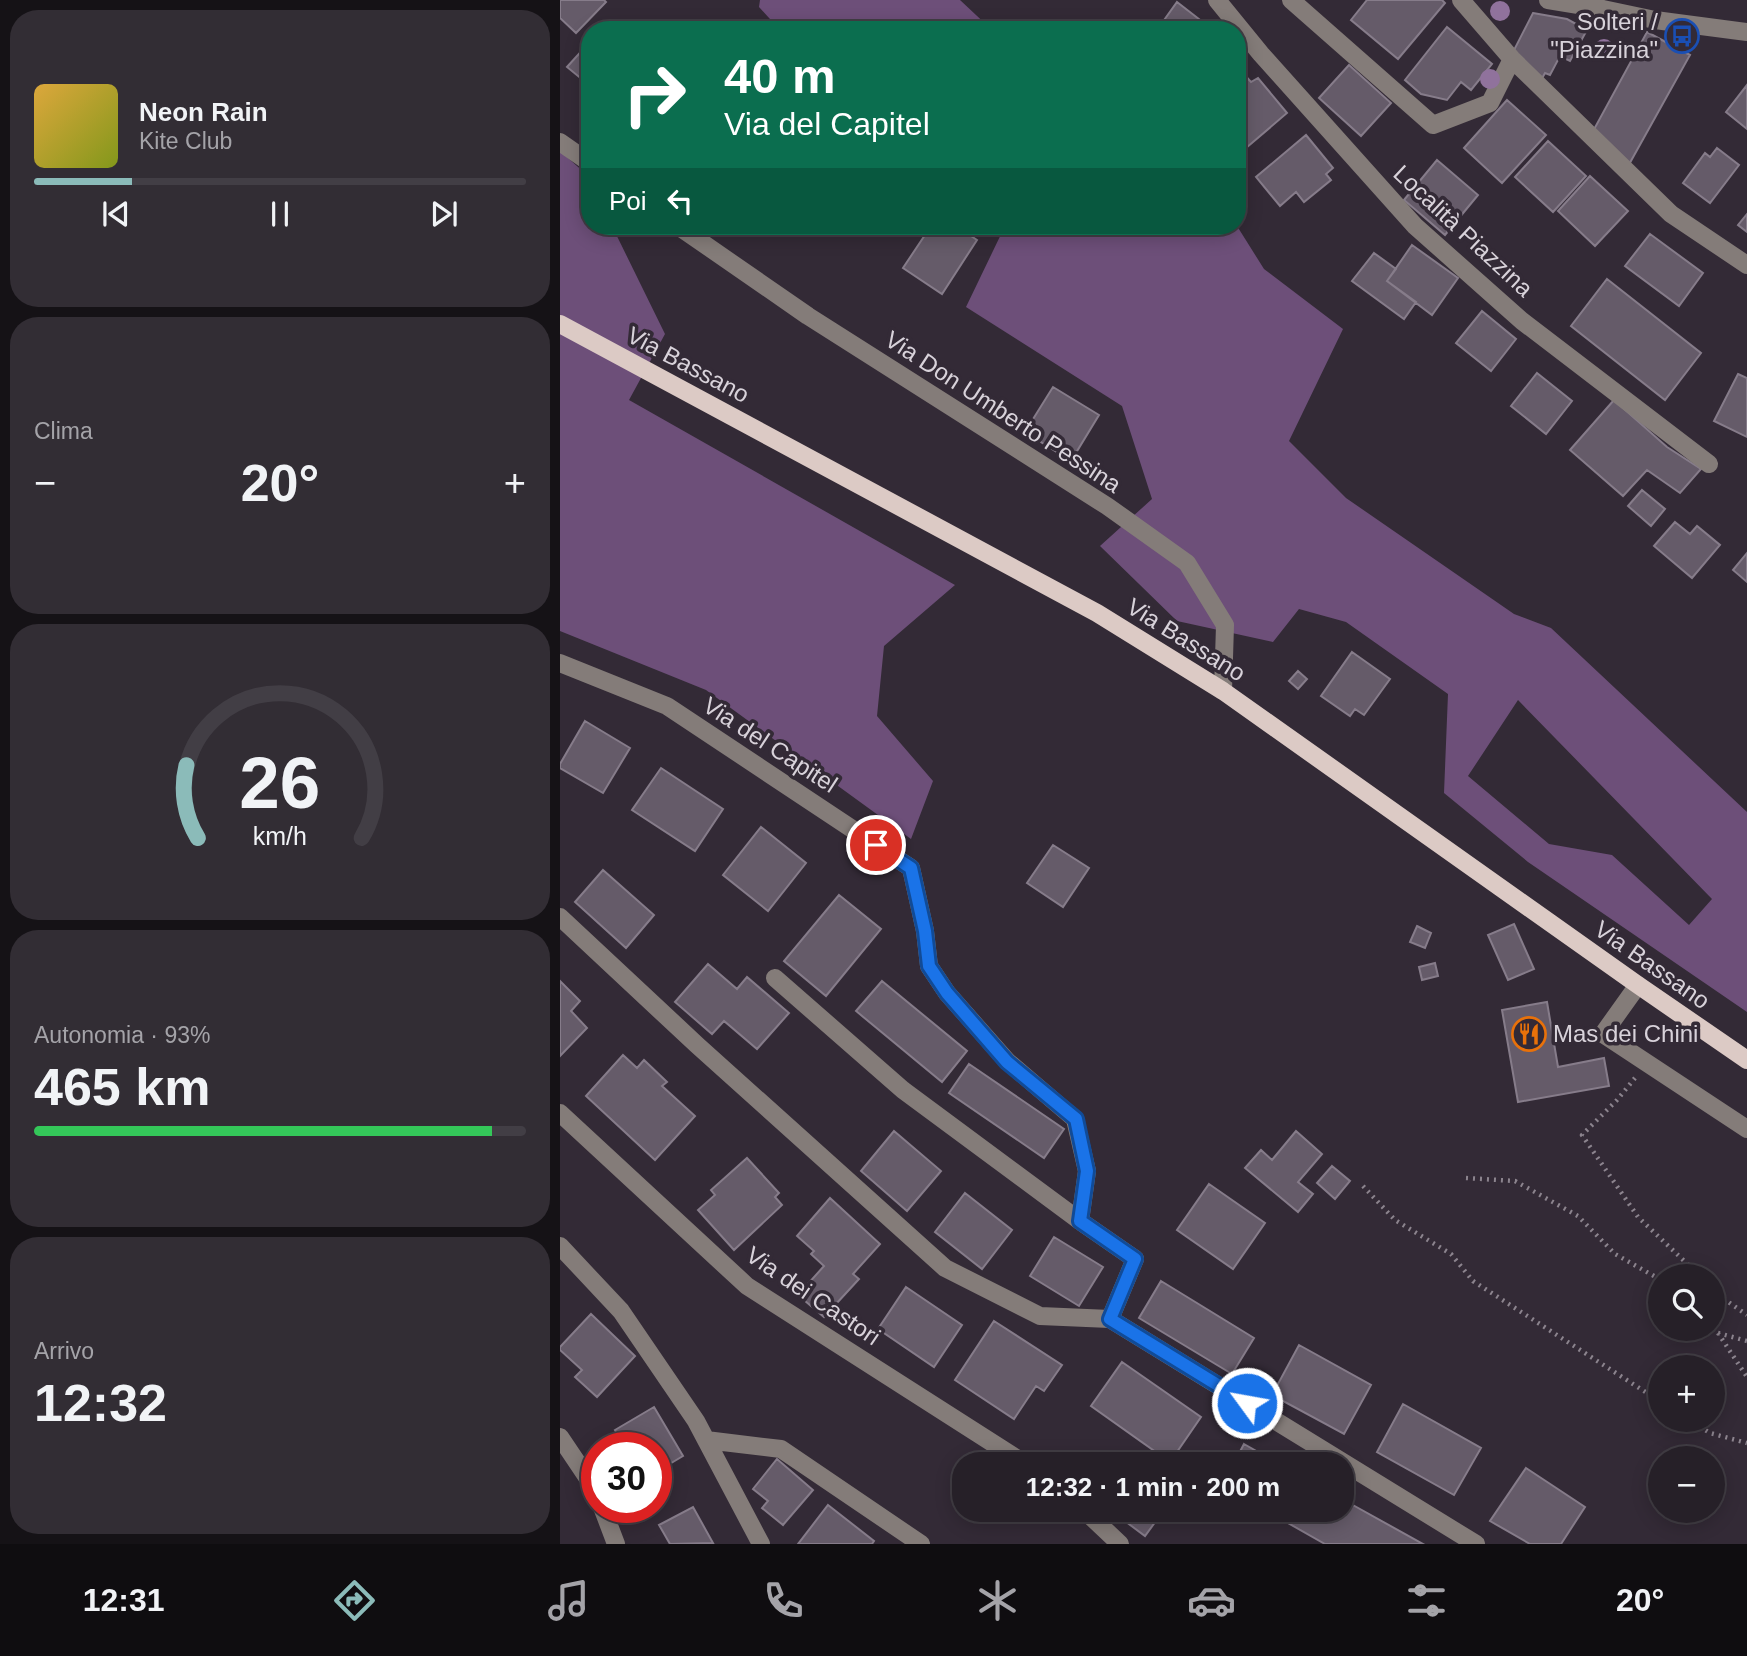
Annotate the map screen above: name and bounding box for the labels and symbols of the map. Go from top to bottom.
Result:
place label: Solteri / "Piazzina" [1550,8,1658,63]
bus stop icon: Solteri / "Piazzina" [1663,17,1701,55]
street label: Località Piazzina [1388,159,1539,302]
street label: Via Bassano [623,321,754,408]
street label: Via Don Umberto Pessina [880,325,1127,498]
street label: Via Bassano [1122,593,1250,687]
street label: Via del Capitel [698,691,842,798]
pin [846,815,906,875]
street label: Via Bassano [1590,915,1715,1014]
restaurant icon: Mas dei Chini [1510,1015,1548,1053]
place label: Mas dei Chini [1553,1020,1698,1047]
street label: Via dei Castori [741,1241,885,1350]
position arrow [1210,1366,1284,1440]
speed limit sign: 30 [581,1432,672,1523]

